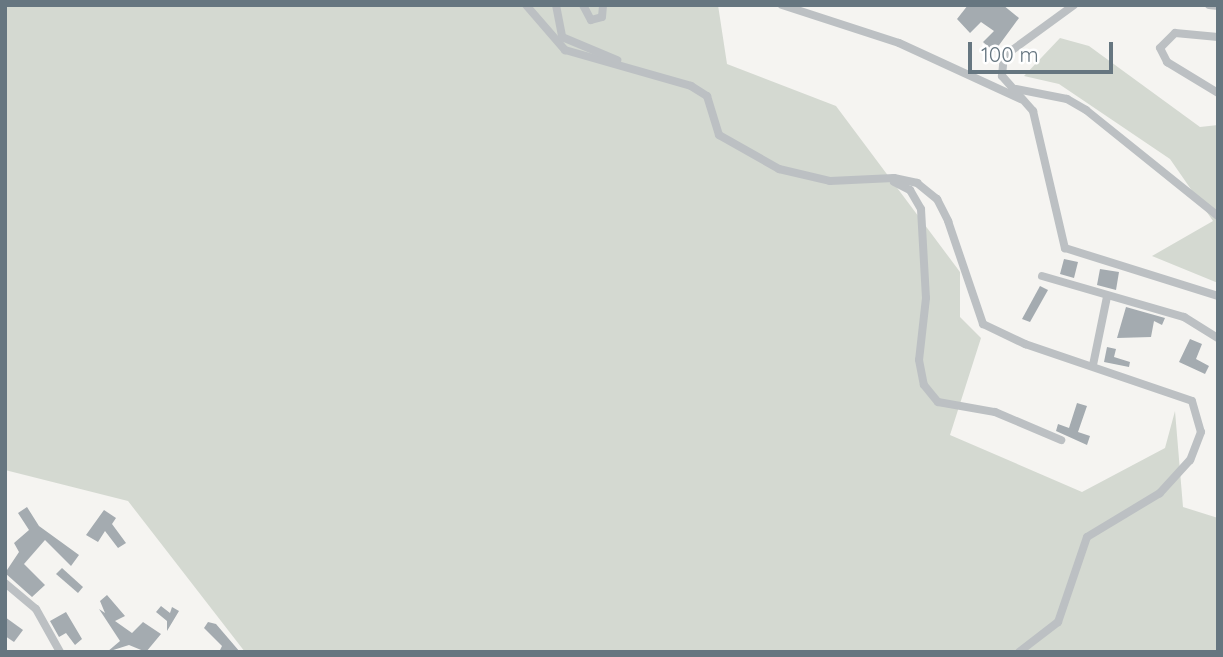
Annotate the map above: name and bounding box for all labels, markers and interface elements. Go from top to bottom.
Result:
scale bar [971,28,1116,72]
text: 100 m [981,41,1039,67]

